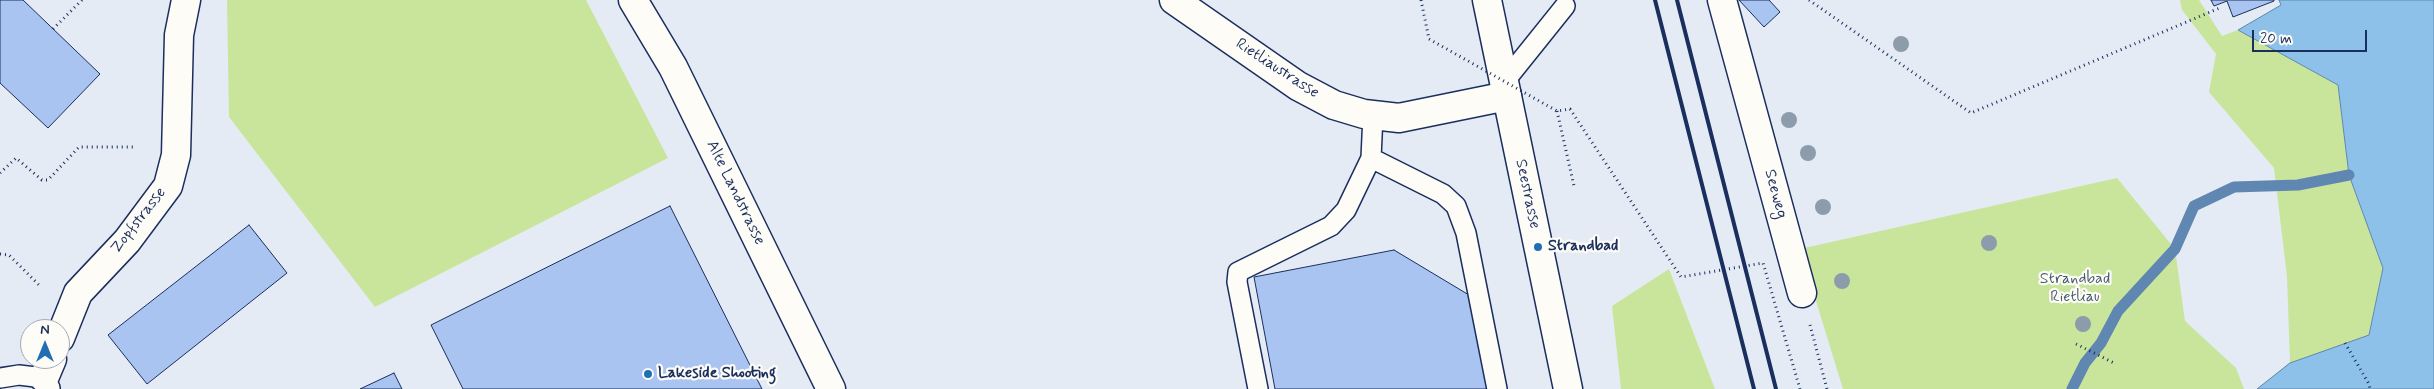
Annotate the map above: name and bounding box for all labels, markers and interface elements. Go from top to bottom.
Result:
scale bar [2254,20,2369,52]
text: 20 m [2260,29,2292,49]
street label: Rietliaustrasse [1232,35,1322,103]
street label: Alte Landstrasse [701,138,769,248]
street label: Seestrasse [1510,157,1544,231]
street label: Seeweg [1759,167,1791,221]
street label: Zopfstrasse [107,184,171,258]
place label: Strandbad [1548,237,1618,257]
marker: Strandbad [1532,241,1544,253]
park label: Strandbad Rietliau [2040,270,2110,308]
north arrow [20,319,70,369]
text: N [40,321,50,339]
place label: Lakeside Shooting [658,364,776,384]
marker: Lakeside Shooting [642,368,654,380]

